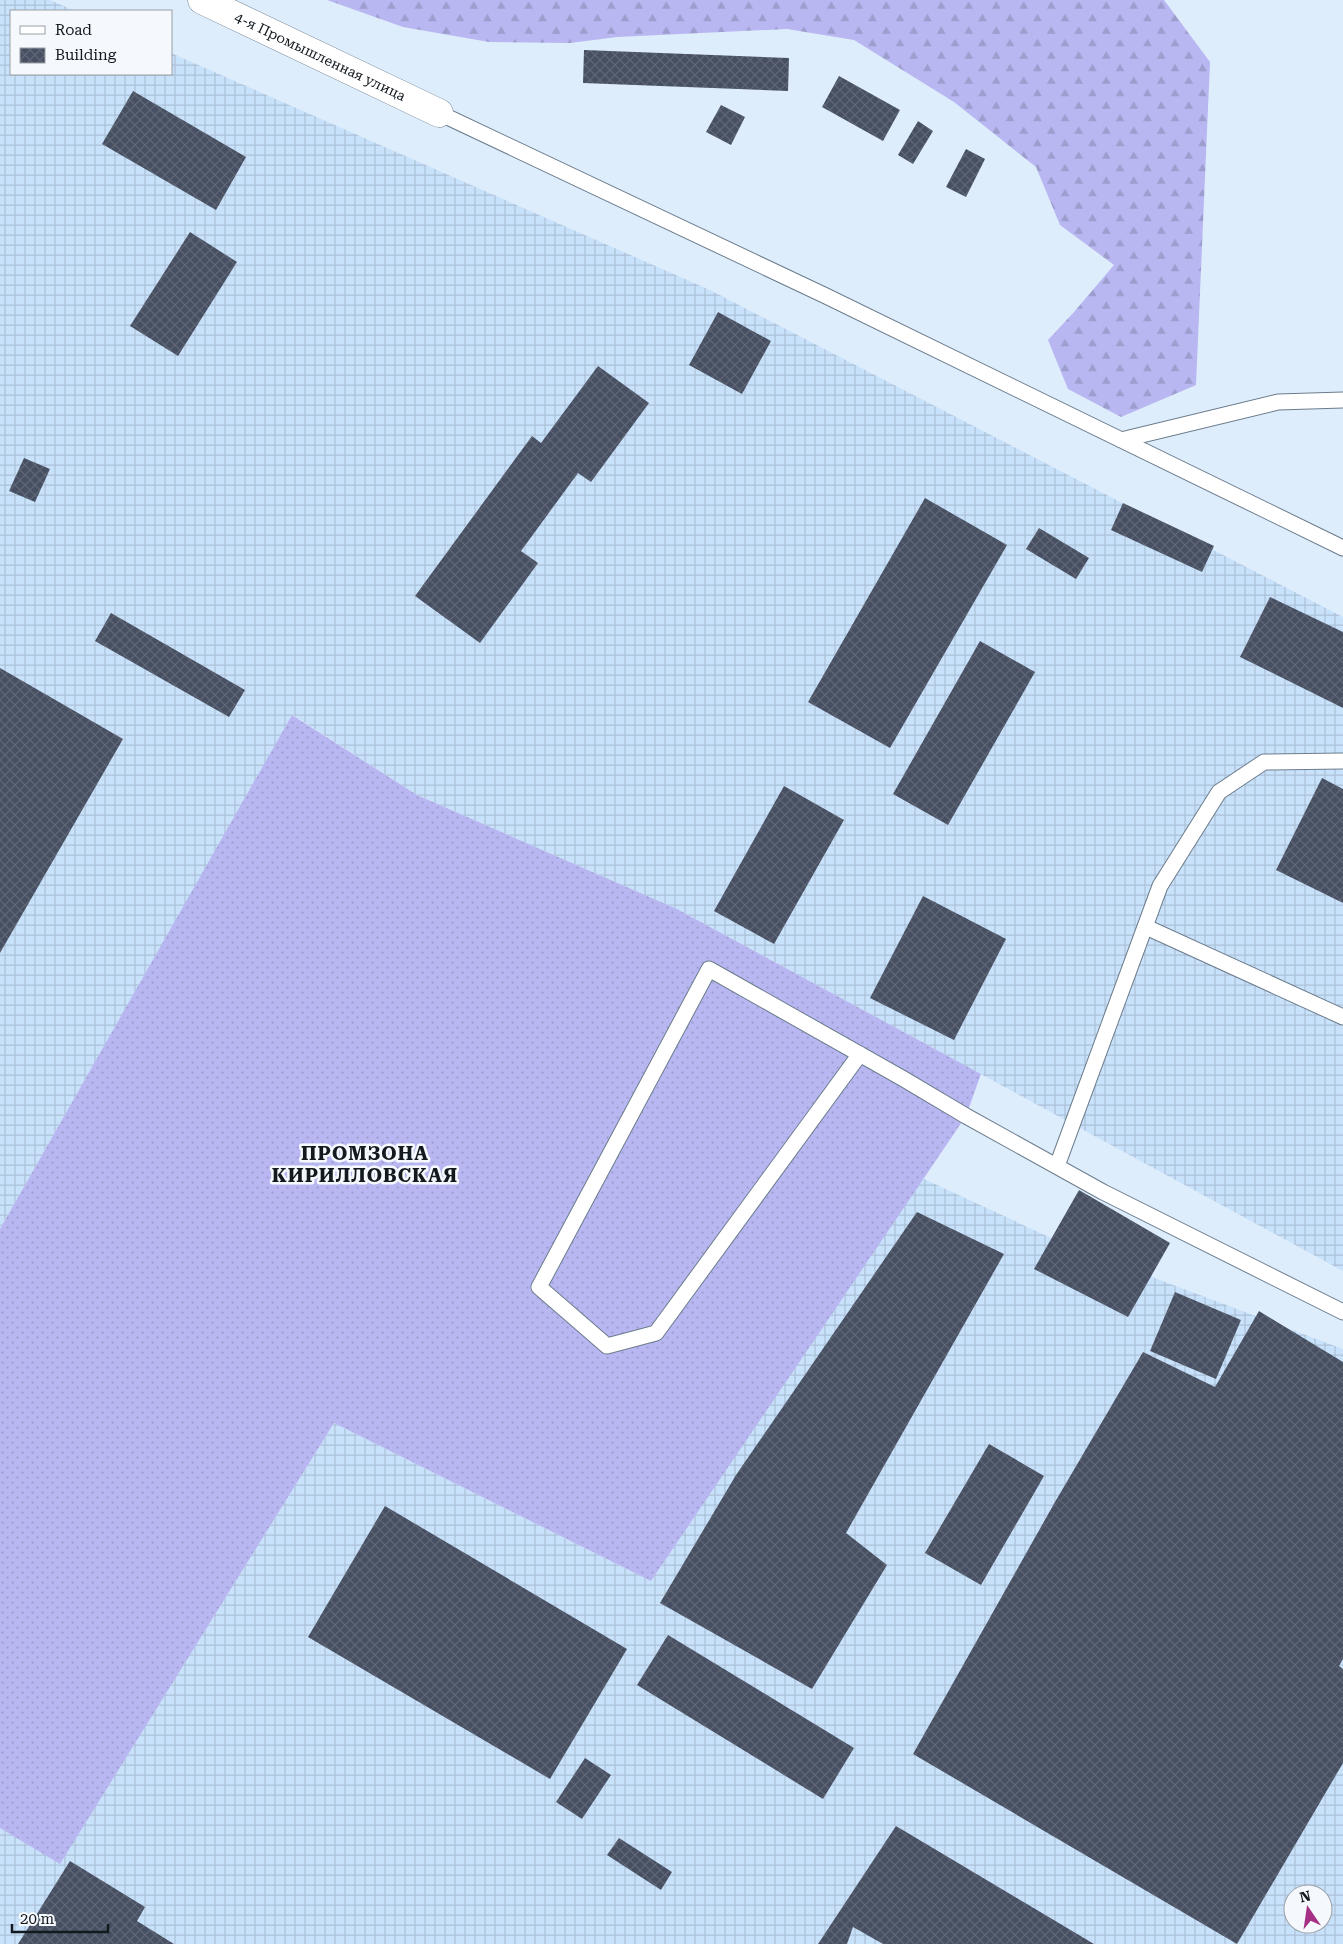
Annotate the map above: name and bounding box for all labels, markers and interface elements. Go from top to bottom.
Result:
street label: 4-я Промышленная улица [232,9,409,104]
legend [10,10,172,75]
text: Road [55,21,92,39]
text: Building [55,46,117,64]
district label: ПРОМЗОНА КИРИЛЛОВСКАЯ [272,1142,458,1187]
north arrow [1283,1884,1333,1934]
text: N [1298,1887,1312,1905]
scale bar [12,1902,109,1934]
text: 20 m [20,1910,55,1928]

